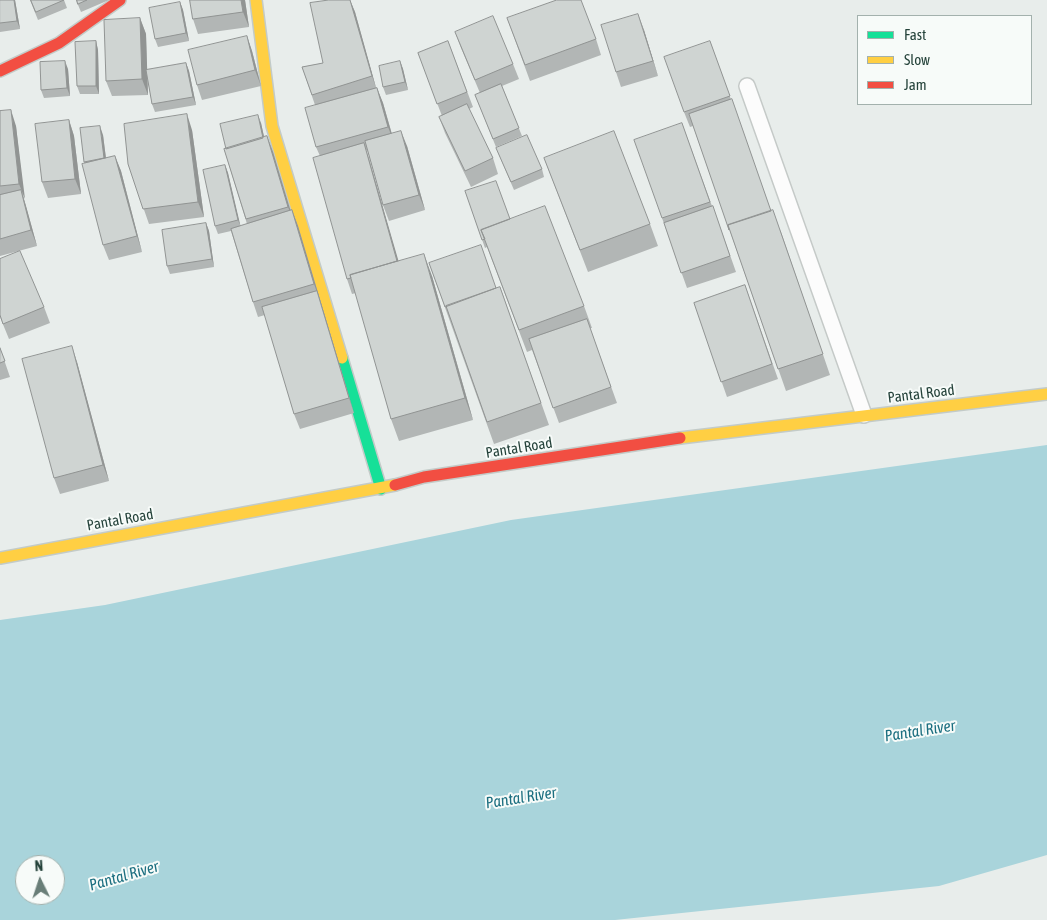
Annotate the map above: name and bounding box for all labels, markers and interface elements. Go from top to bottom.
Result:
legend [857,15,1032,105]
text: Fast [904,26,926,43]
text: Slow [904,51,930,68]
text: Jam [904,76,927,93]
street label: Pantal Road [887,381,955,407]
street label: Pantal Road [484,434,554,462]
street label: Pantal Road [85,505,155,535]
water label: Pantal River [883,716,957,746]
water label: Pantal River [484,783,558,813]
north arrow [15,855,65,905]
water label: Pantal River [87,857,161,895]
text: N [34,858,44,874]

